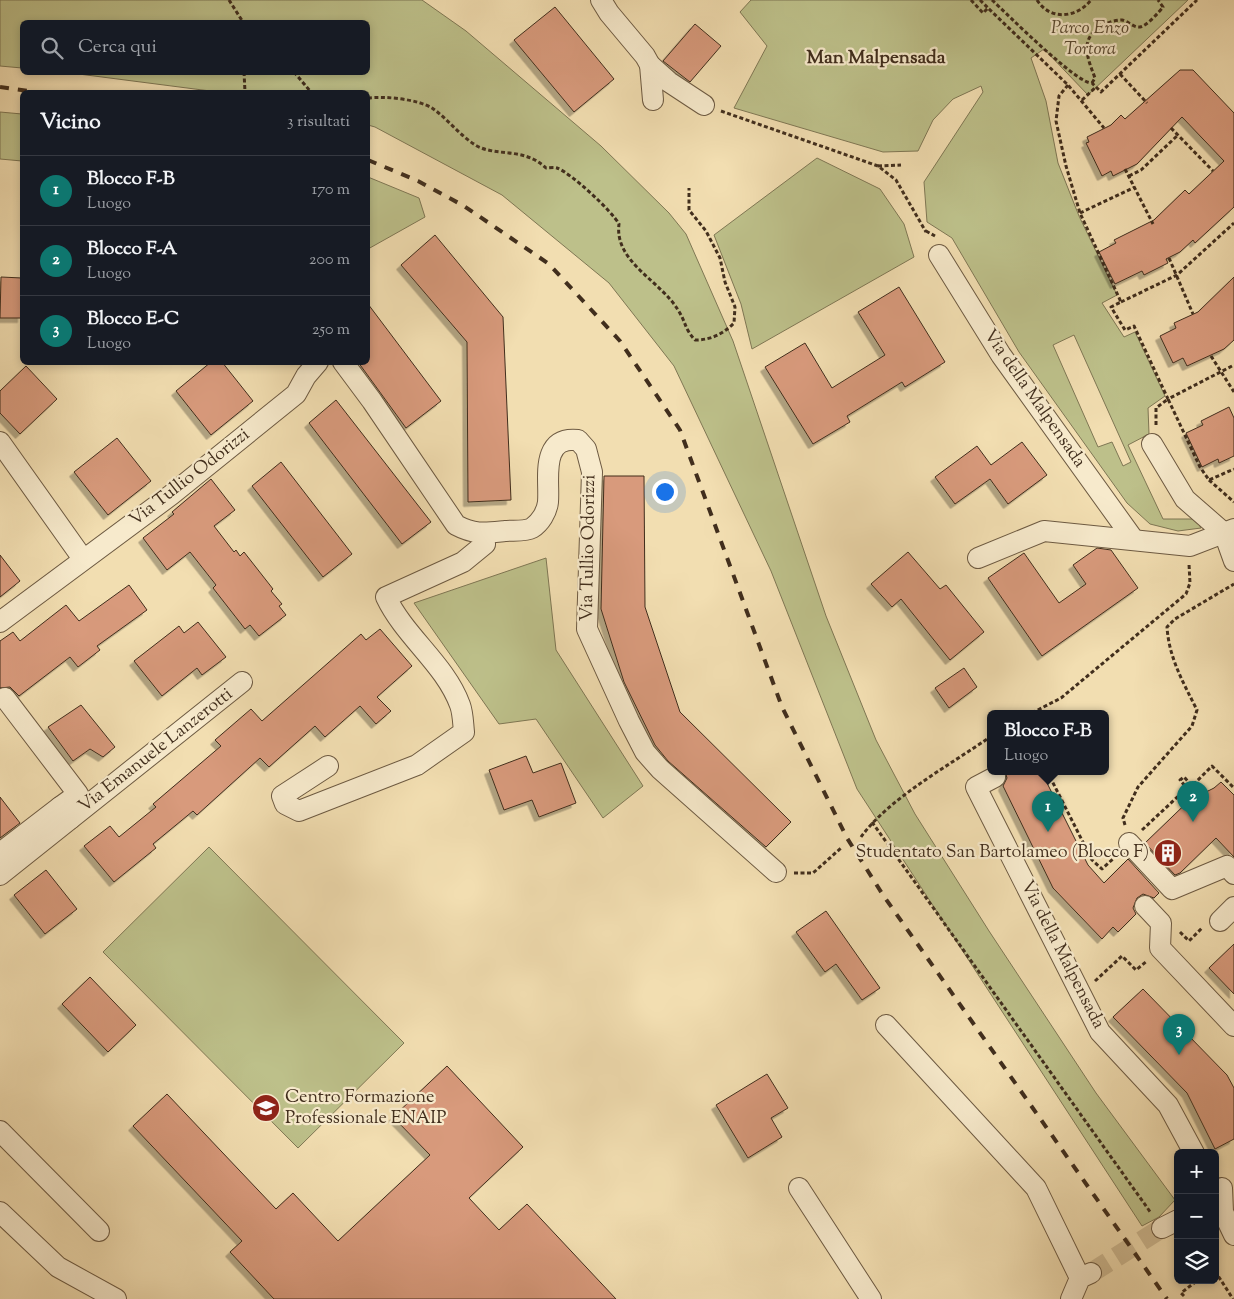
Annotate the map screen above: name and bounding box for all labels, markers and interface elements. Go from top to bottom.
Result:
park label: Parco Enzo Tortora [1051,16,1129,63]
search box [20,20,370,75]
icon: search [38,34,66,62]
text: Cerca qui [78,34,157,61]
district label: Man Malpensada [807,45,946,72]
text: Vicino [40,108,101,138]
text: 3 risultati [287,111,350,134]
text: Blocco F-B [87,166,175,193]
text: 1 [53,179,59,202]
text: 170 m [312,179,350,202]
text: Luogo [87,193,131,216]
text: Blocco F-A [87,236,177,263]
text: 2 [52,249,60,272]
text: 200 m [309,249,350,272]
text: Luogo [87,263,131,286]
text: Blocco E-C [87,306,179,333]
text: 3 [53,319,59,342]
text: 250 m [312,319,350,342]
street label: Via della Malpensada [976,325,1092,473]
text: Luogo [87,333,131,356]
street label: Via Tullio Odorizzi [124,423,256,533]
street label: Via Tullio Odorizzi [575,474,603,622]
your location [652,479,678,505]
street label: Via Emanuele Lanzerotti [73,682,239,820]
popup [987,710,1109,775]
text: Blocco F-B [1004,718,1092,745]
text: Luogo [1004,745,1048,768]
pin: 2 [1177,781,1209,822]
pin: 1 [1032,791,1064,832]
building icon: Studentato San Bartolameo (Blocco F) [1153,838,1183,868]
place label: Studentato San Bartolameo (Blocco F) [856,840,1149,866]
street label: Via della Malpensada [1013,876,1111,1034]
pin: 3 [1163,1014,1195,1055]
place label: Centro Formazione Professionale ENAIP [285,1085,446,1132]
school or university icon: Centro Formazione Professionale ENAIP [251,1093,281,1123]
map controls [1174,1149,1219,1284]
button: + [1174,1149,1219,1194]
button: − [1174,1194,1219,1239]
button: layers [1174,1239,1219,1284]

